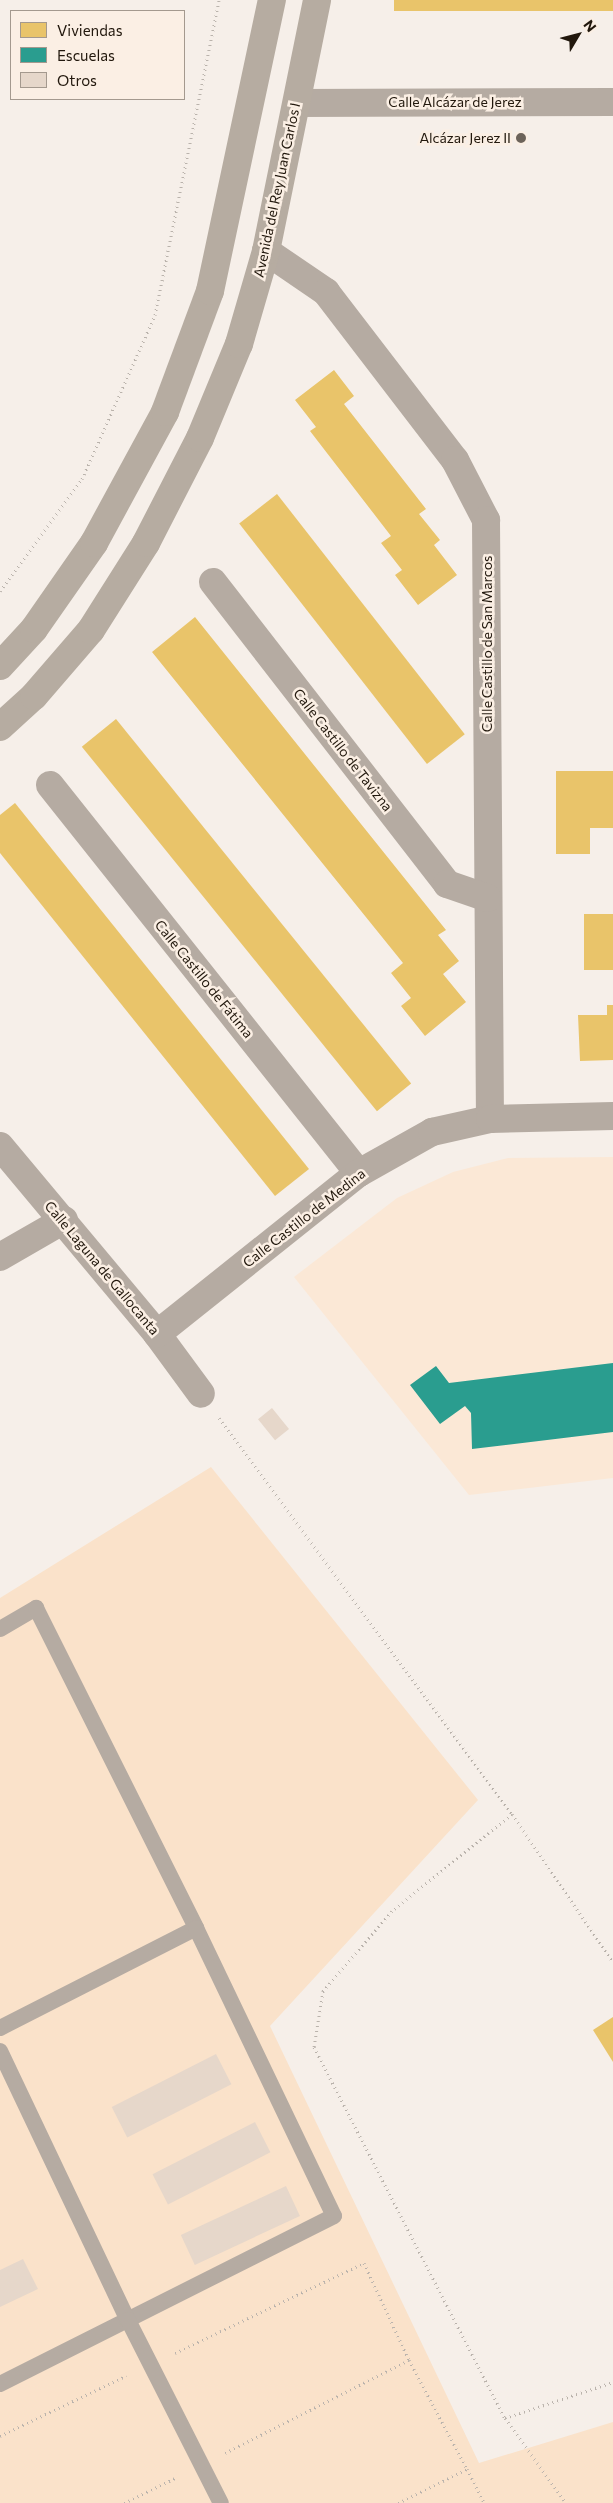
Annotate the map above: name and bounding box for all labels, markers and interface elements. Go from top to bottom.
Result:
legend [10,10,185,100]
north arrow [553,10,603,60]
text: N [580,16,600,35]
text: Viviendas [57,21,123,39]
text: Escuelas [57,46,115,64]
text: Otros [57,71,97,89]
street label: Calle Alcázar de Jerez [388,94,522,110]
street label: Avenida del Rey Juan Carlos I [250,101,304,279]
place label: Alcázar Jerez II [419,130,511,146]
marker: Alcázar Jerez II [515,132,527,144]
street label: Calle Castillo de San Marcos [479,556,495,732]
street label: Calle Castillo de Tavizna [290,685,396,815]
street label: Calle Castillo de Fátima [151,917,257,1041]
street label: Calle Castillo de Medina [239,1165,369,1271]
street label: Calle Laguna de Gallocanta [41,1198,163,1338]

